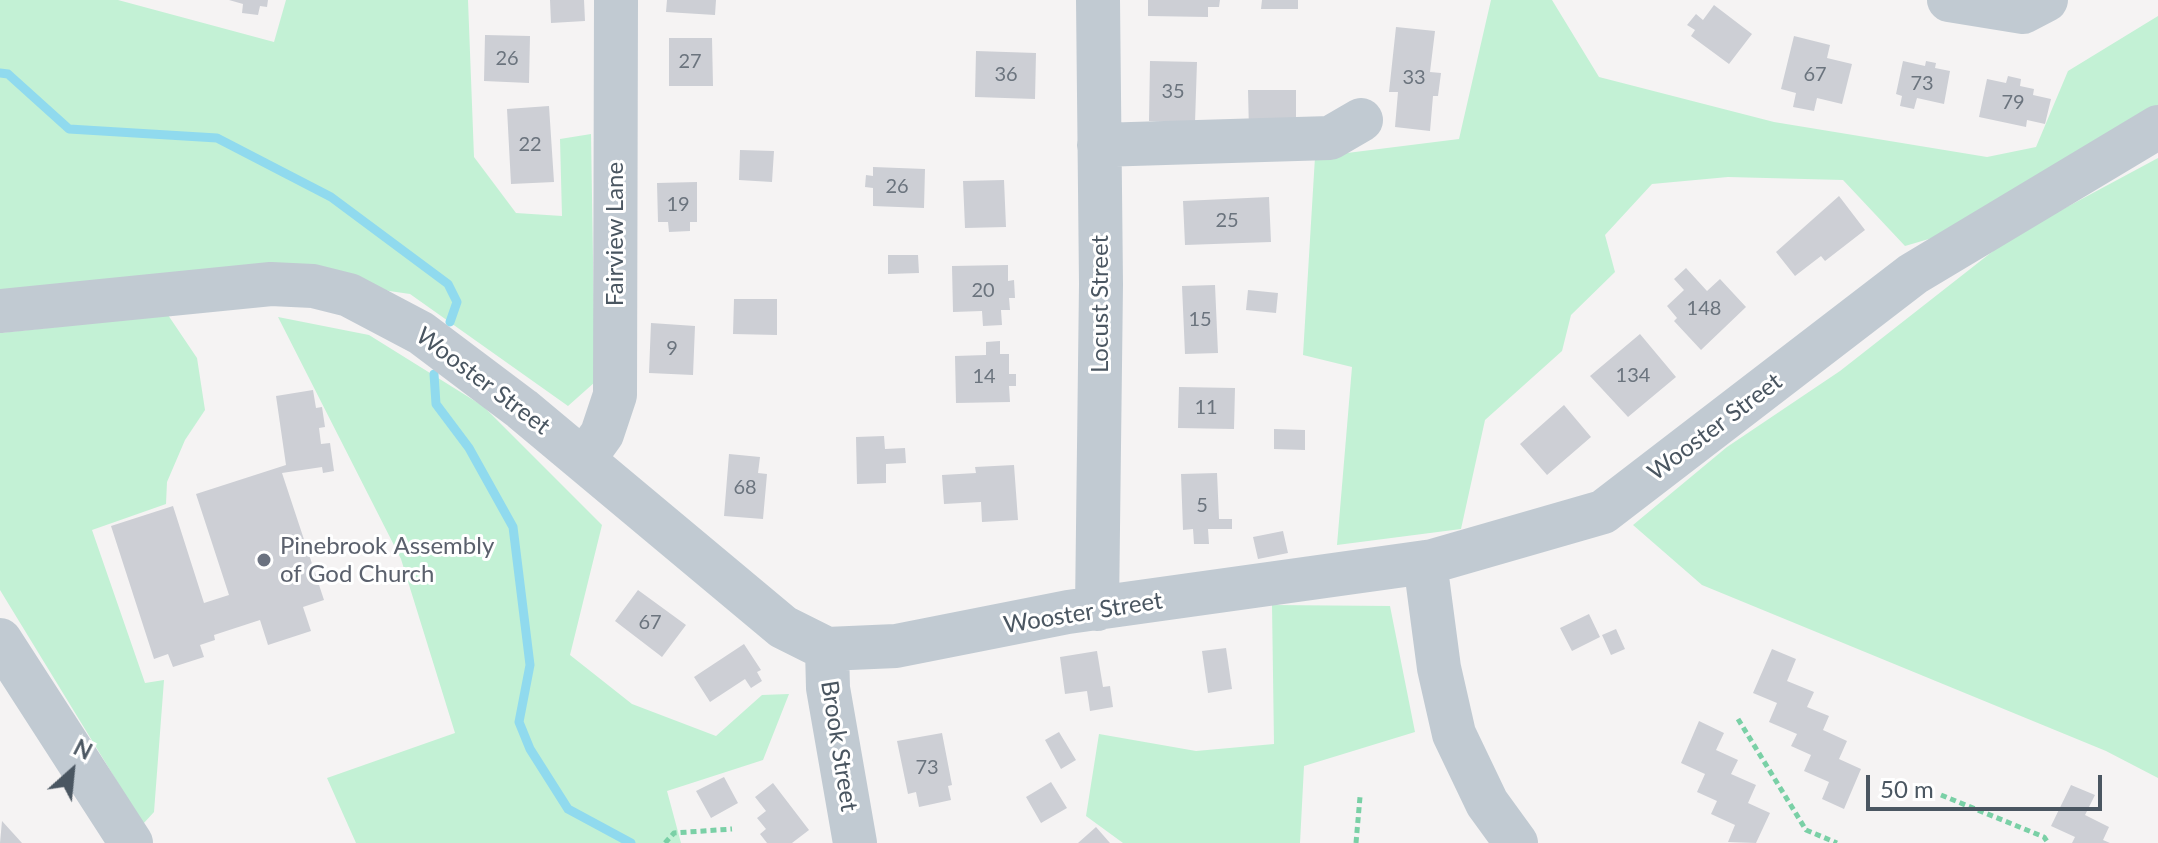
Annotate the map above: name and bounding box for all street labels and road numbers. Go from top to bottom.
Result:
street label: Fairview Lane [601,162,629,306]
street label: Locust Street [1086,235,1114,373]
street label: Wooster Street [410,321,556,441]
street label: Wooster Street [1642,367,1788,487]
street label: Wooster Street [1002,586,1164,640]
street label: Brook Street [814,678,864,814]

